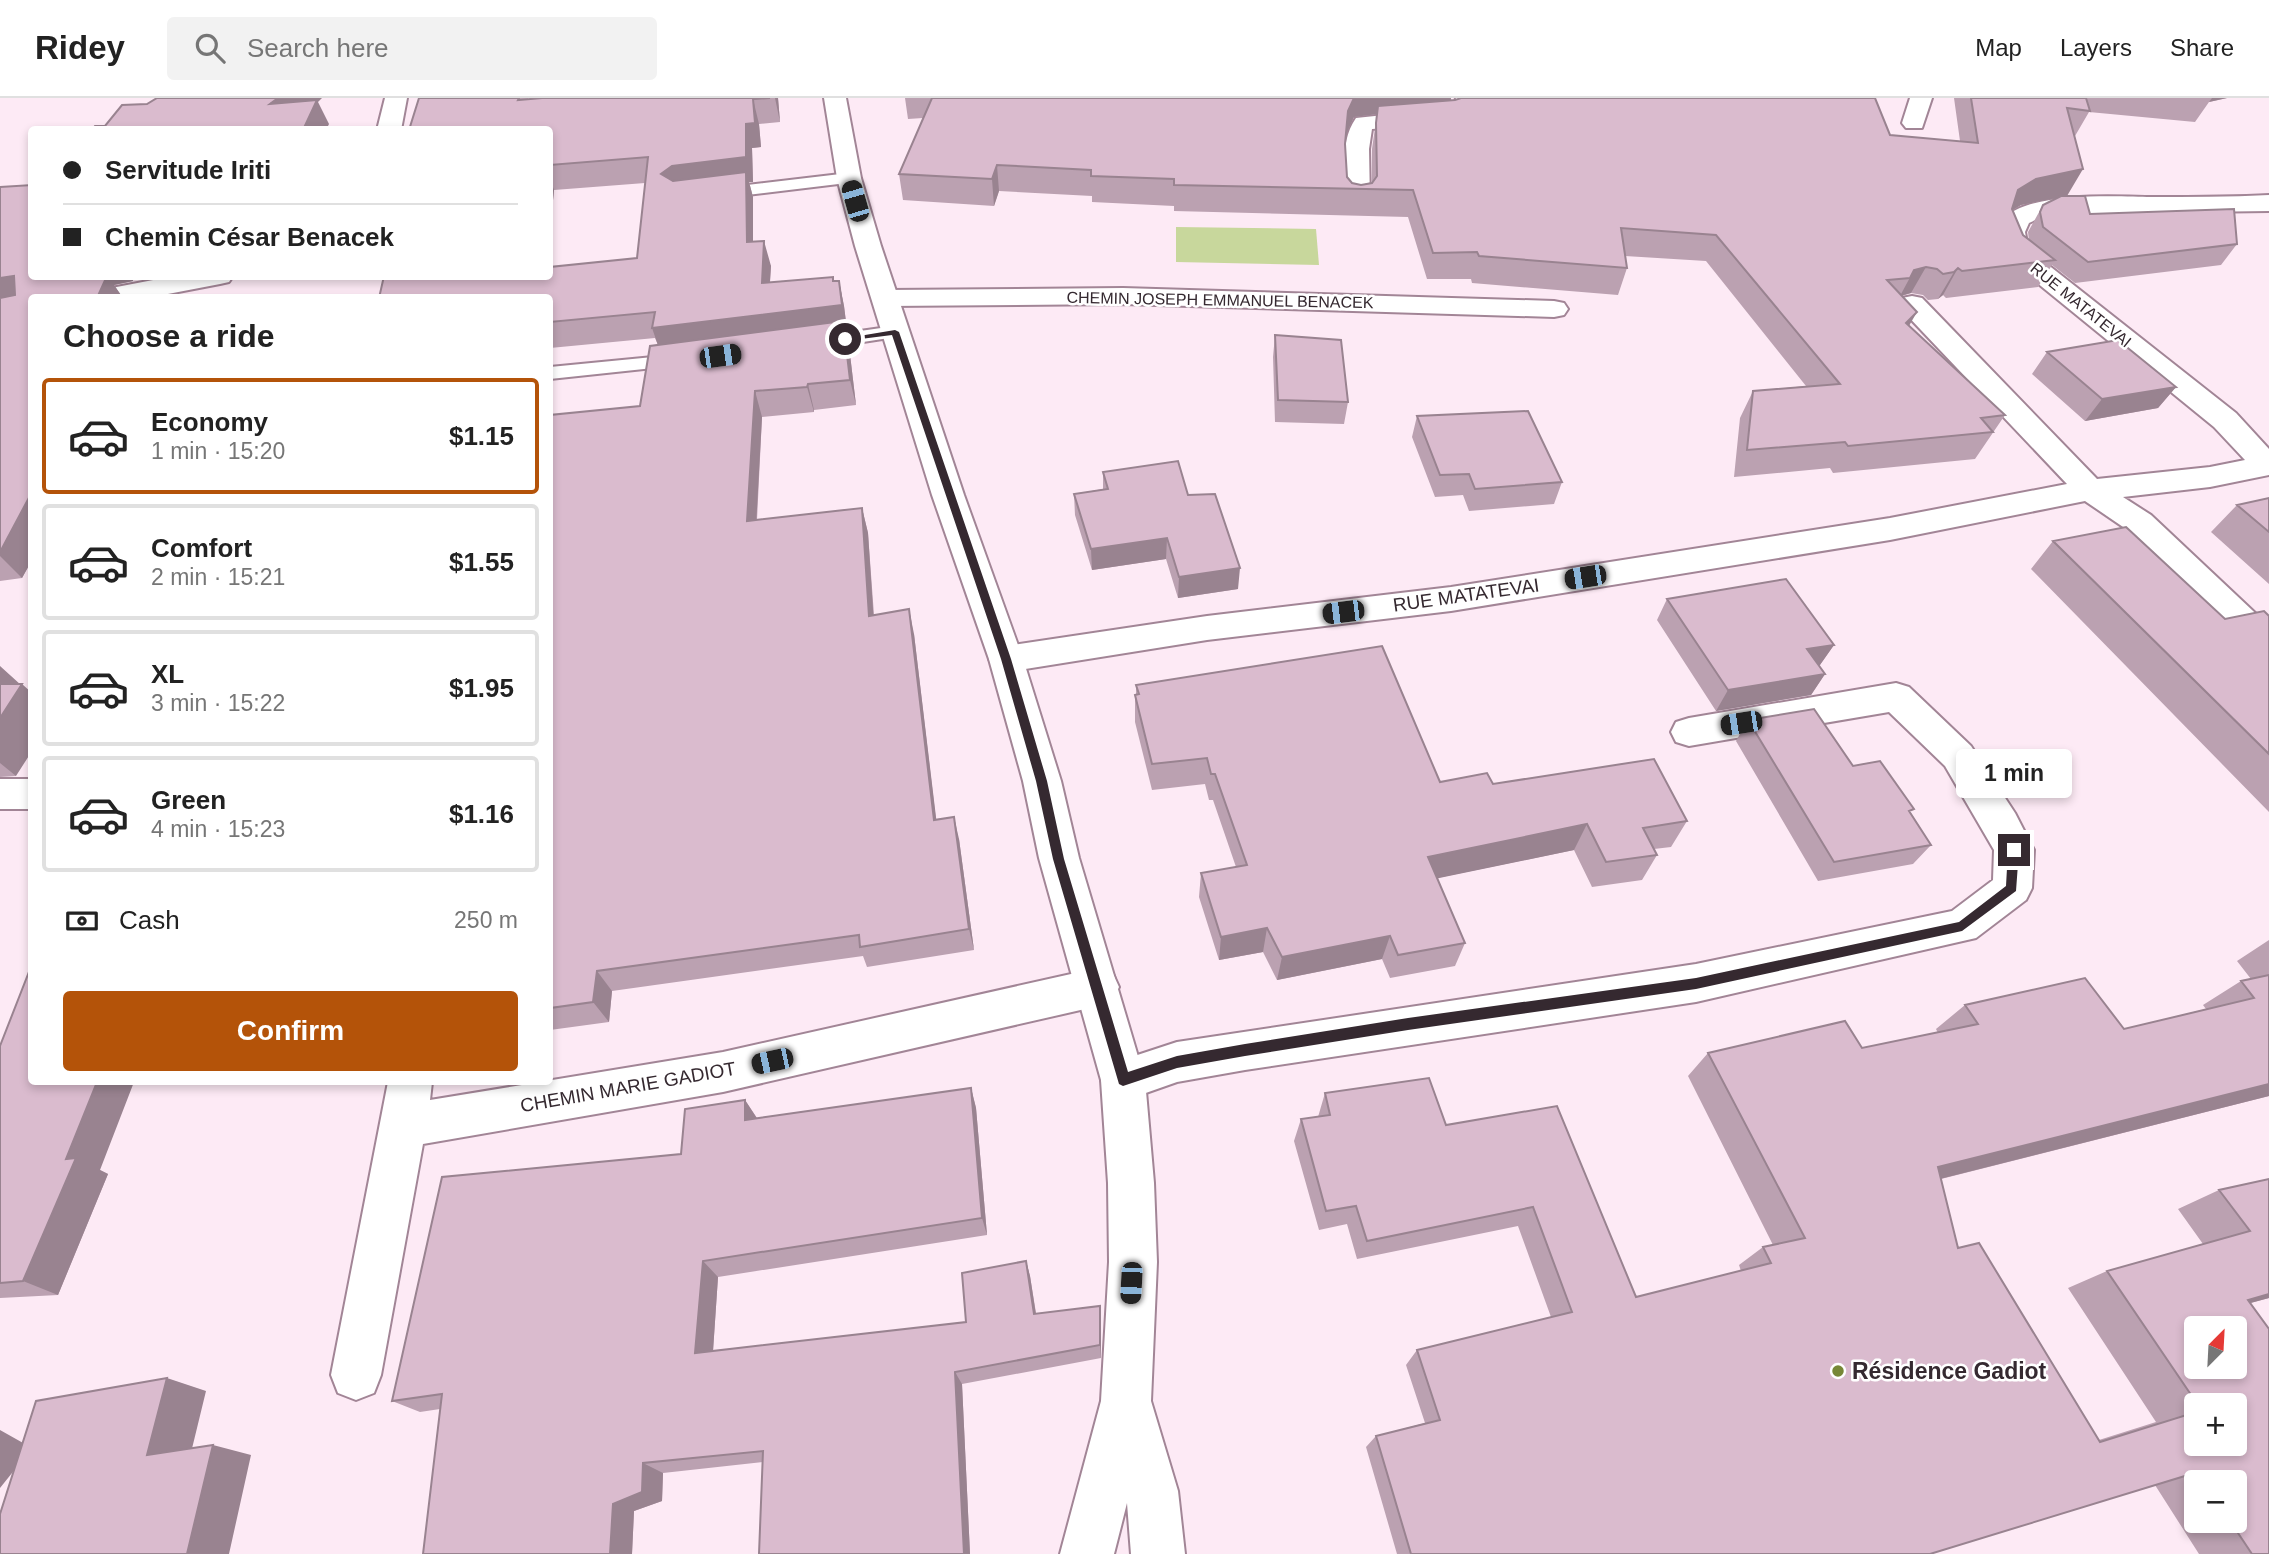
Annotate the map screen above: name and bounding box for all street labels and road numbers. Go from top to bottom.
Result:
street label: RUE MATATEVAI [2027,259,2135,351]
street label: CHEMIN JOSEPH EMMANUEL BENACEK [1066,289,1374,311]
street label: RUE MATATEVAI [1392,574,1540,616]
street label: CHEMIN MARIE GADIOT [519,1058,738,1116]

